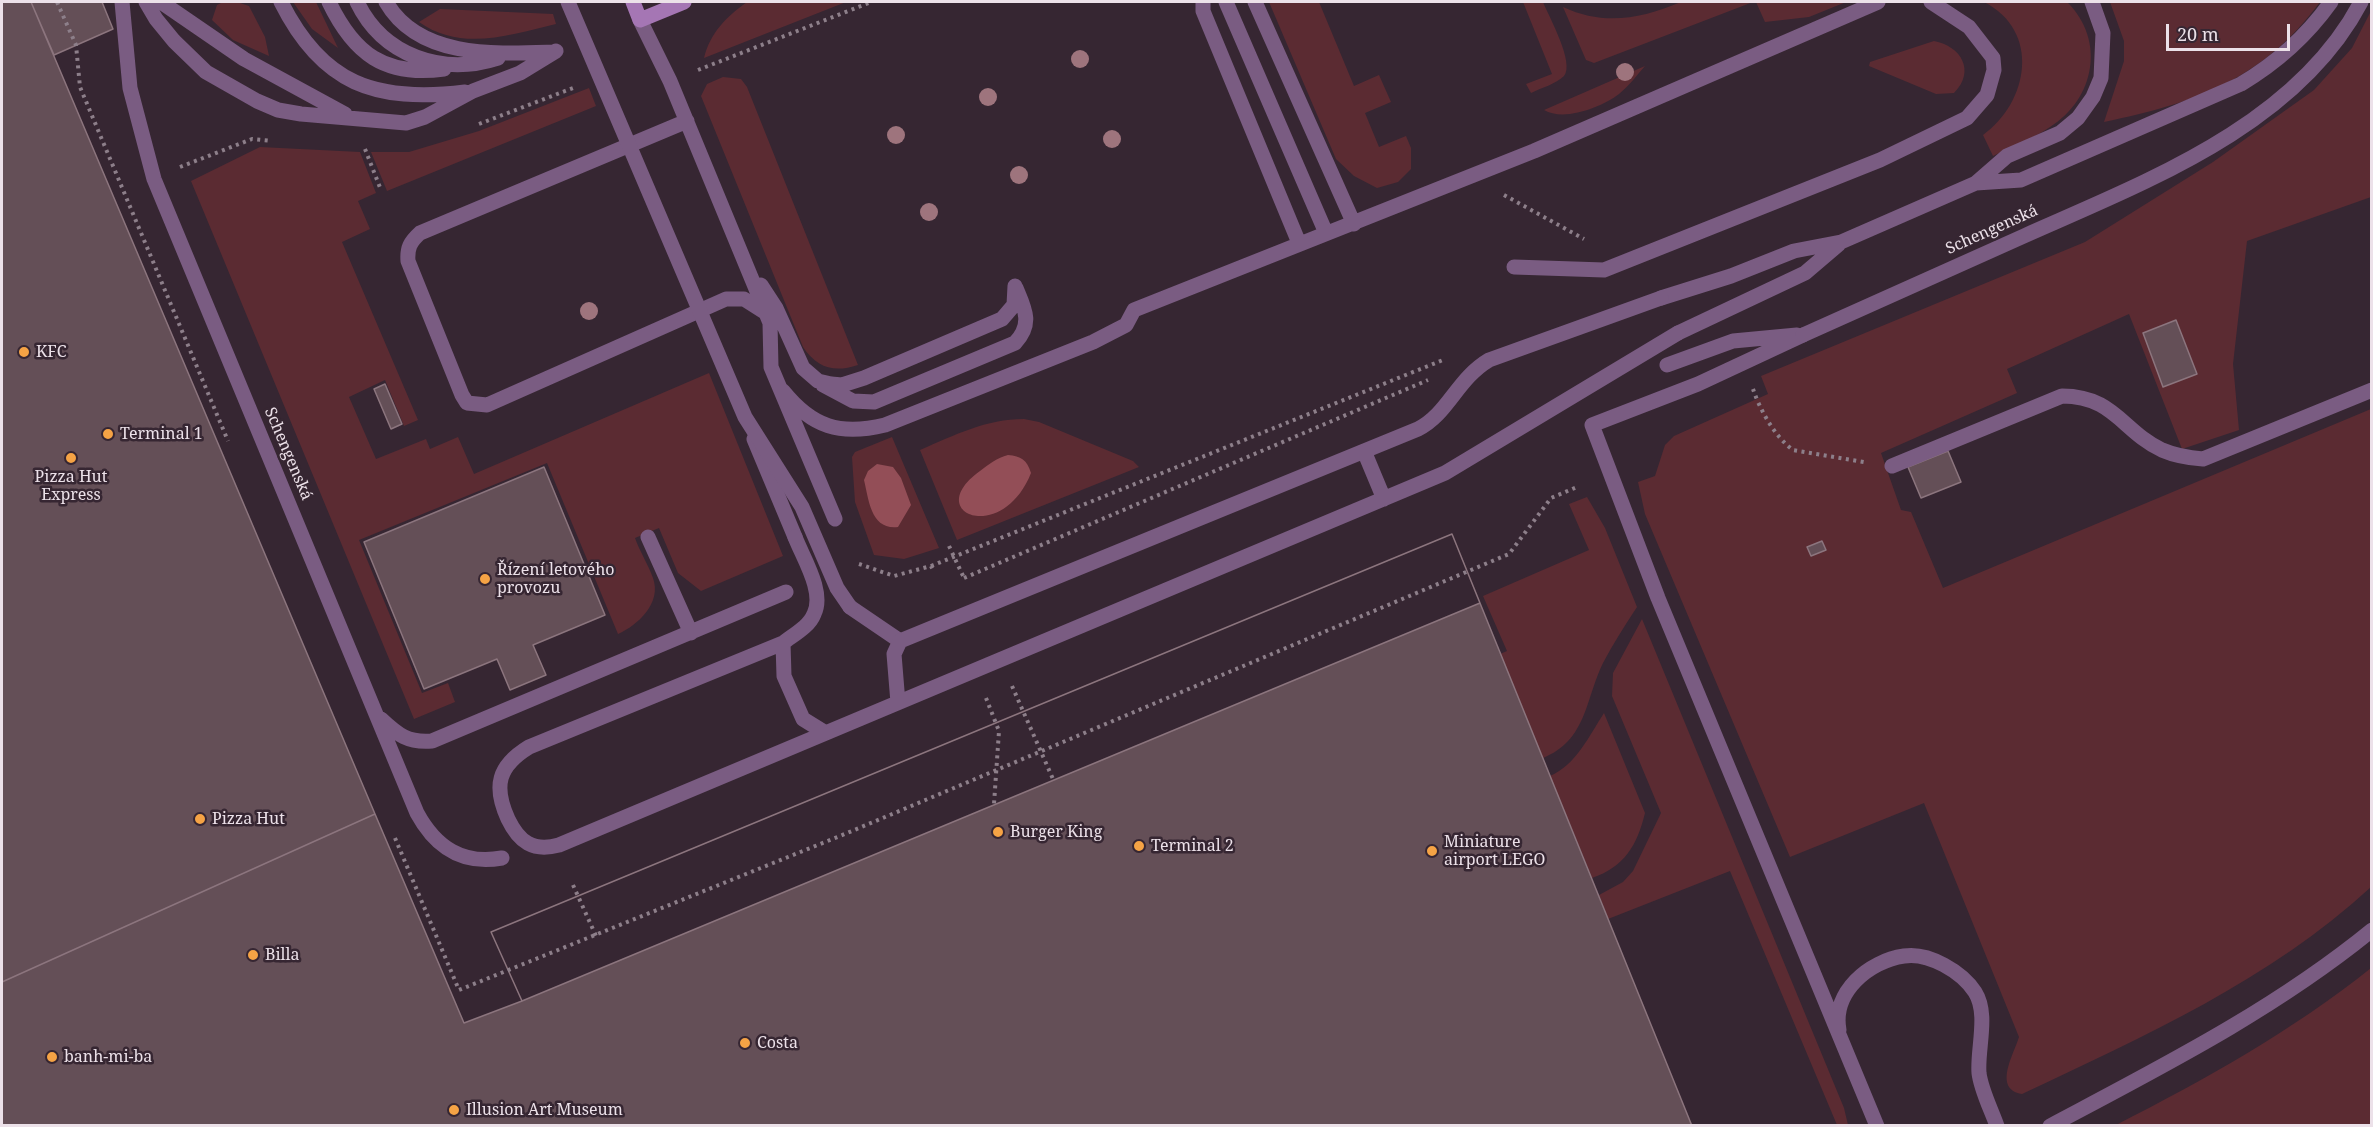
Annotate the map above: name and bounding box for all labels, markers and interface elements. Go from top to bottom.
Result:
scale bar [2169,12,2294,50]
text: 20 m [2177,22,2219,46]
street label: Schengenská [1943,201,2041,259]
place label: KFC [36,342,66,362]
marker: KFC [17,345,31,359]
street label: Schengenská [260,405,316,503]
place label: Terminal 1 [120,424,203,444]
marker: Terminal 1 [101,427,115,441]
marker: Pizza Hut Express [64,451,78,465]
place label: Pizza Hut Express [35,467,107,505]
place label: Řízení letového provozu [497,560,615,598]
marker: Řízení letového provozu [478,572,492,586]
place label: Pizza Hut [212,809,285,829]
marker: Pizza Hut [193,812,207,826]
place label: Burger King [1010,822,1102,842]
marker: Burger King [991,825,1005,839]
place label: Miniature airport LEGO [1444,832,1545,870]
place label: Terminal 2 [1151,836,1234,856]
marker: Terminal 2 [1132,839,1146,853]
marker: Miniature airport LEGO [1425,844,1439,858]
place label: Billa [265,945,300,965]
marker: Billa [246,948,260,962]
place label: Costa [757,1033,798,1053]
marker: Costa [738,1036,752,1050]
place label: banh-mi-ba [64,1047,152,1067]
marker: banh-mi-ba [45,1050,59,1064]
place label: Illusion Art Museum [466,1100,623,1120]
marker: Illusion Art Museum [447,1103,461,1117]

